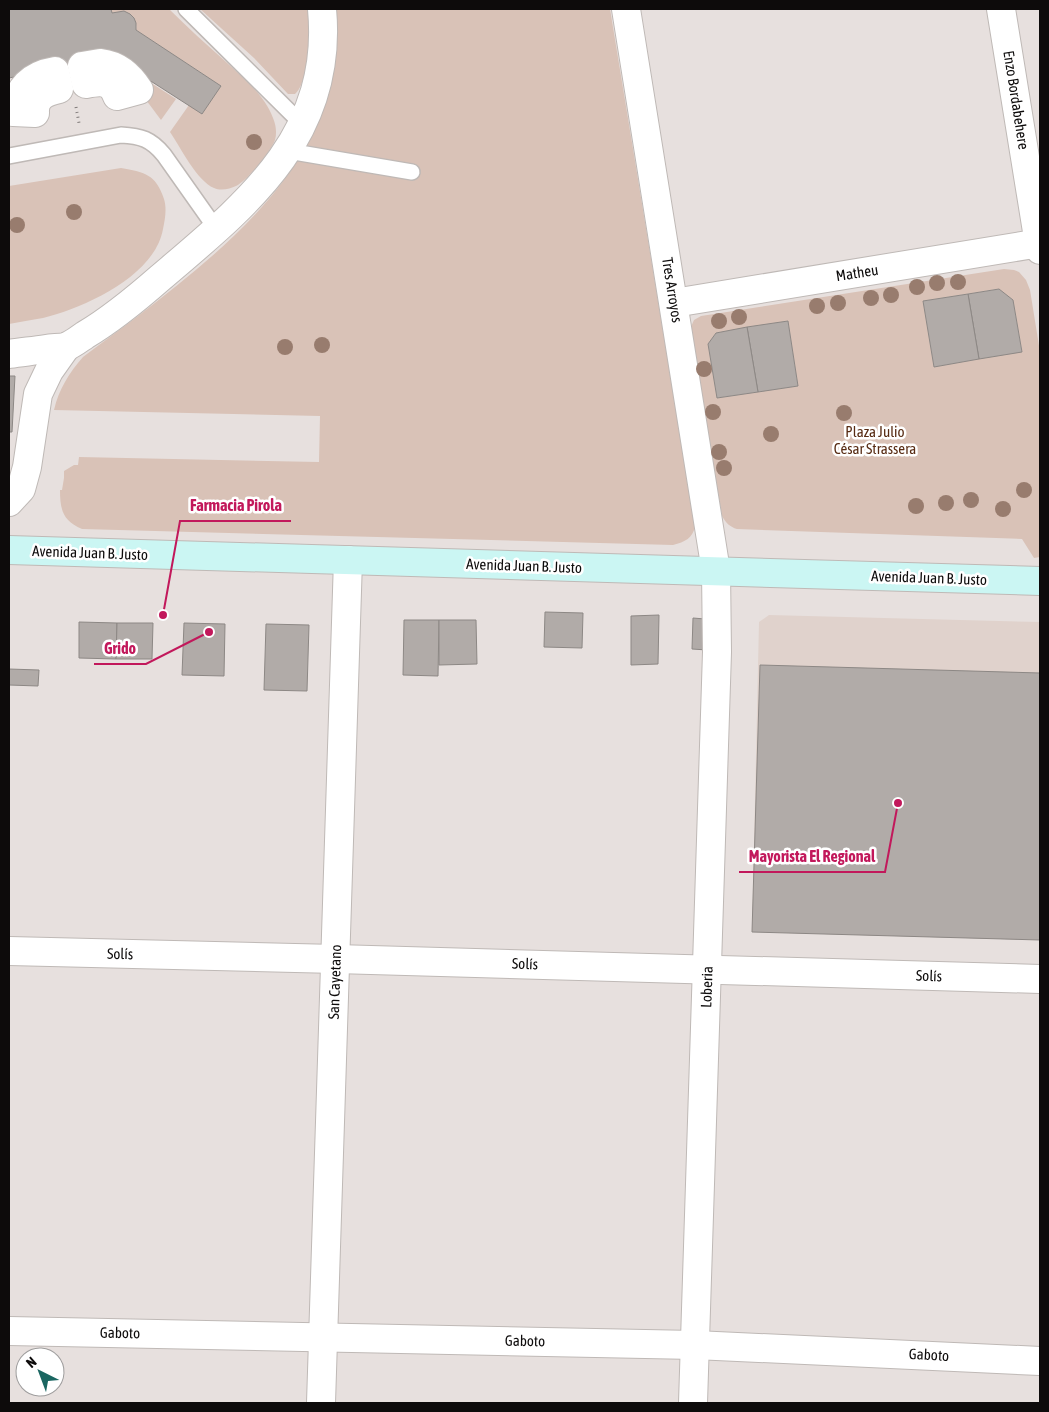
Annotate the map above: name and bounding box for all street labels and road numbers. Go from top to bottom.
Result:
street label: Enzo Bordabehere [1000,49,1033,151]
street label: Tres Arroyos [659,256,686,324]
street label: Matheu [835,261,879,284]
street label: Avenida Juan B. Justo [32,542,148,563]
street label: Avenida Juan B. Justo [466,555,582,576]
street label: Avenida Juan B. Justo [871,567,987,588]
street label: San Cayetano [325,944,344,1020]
street label: Solís [107,945,133,962]
street label: Solís [512,955,538,972]
street label: Loberia [697,966,716,1008]
street label: Solís [916,967,942,984]
street label: Gaboto [100,1324,140,1341]
street label: Gaboto [505,1332,545,1349]
street label: Gaboto [908,1345,950,1364]

